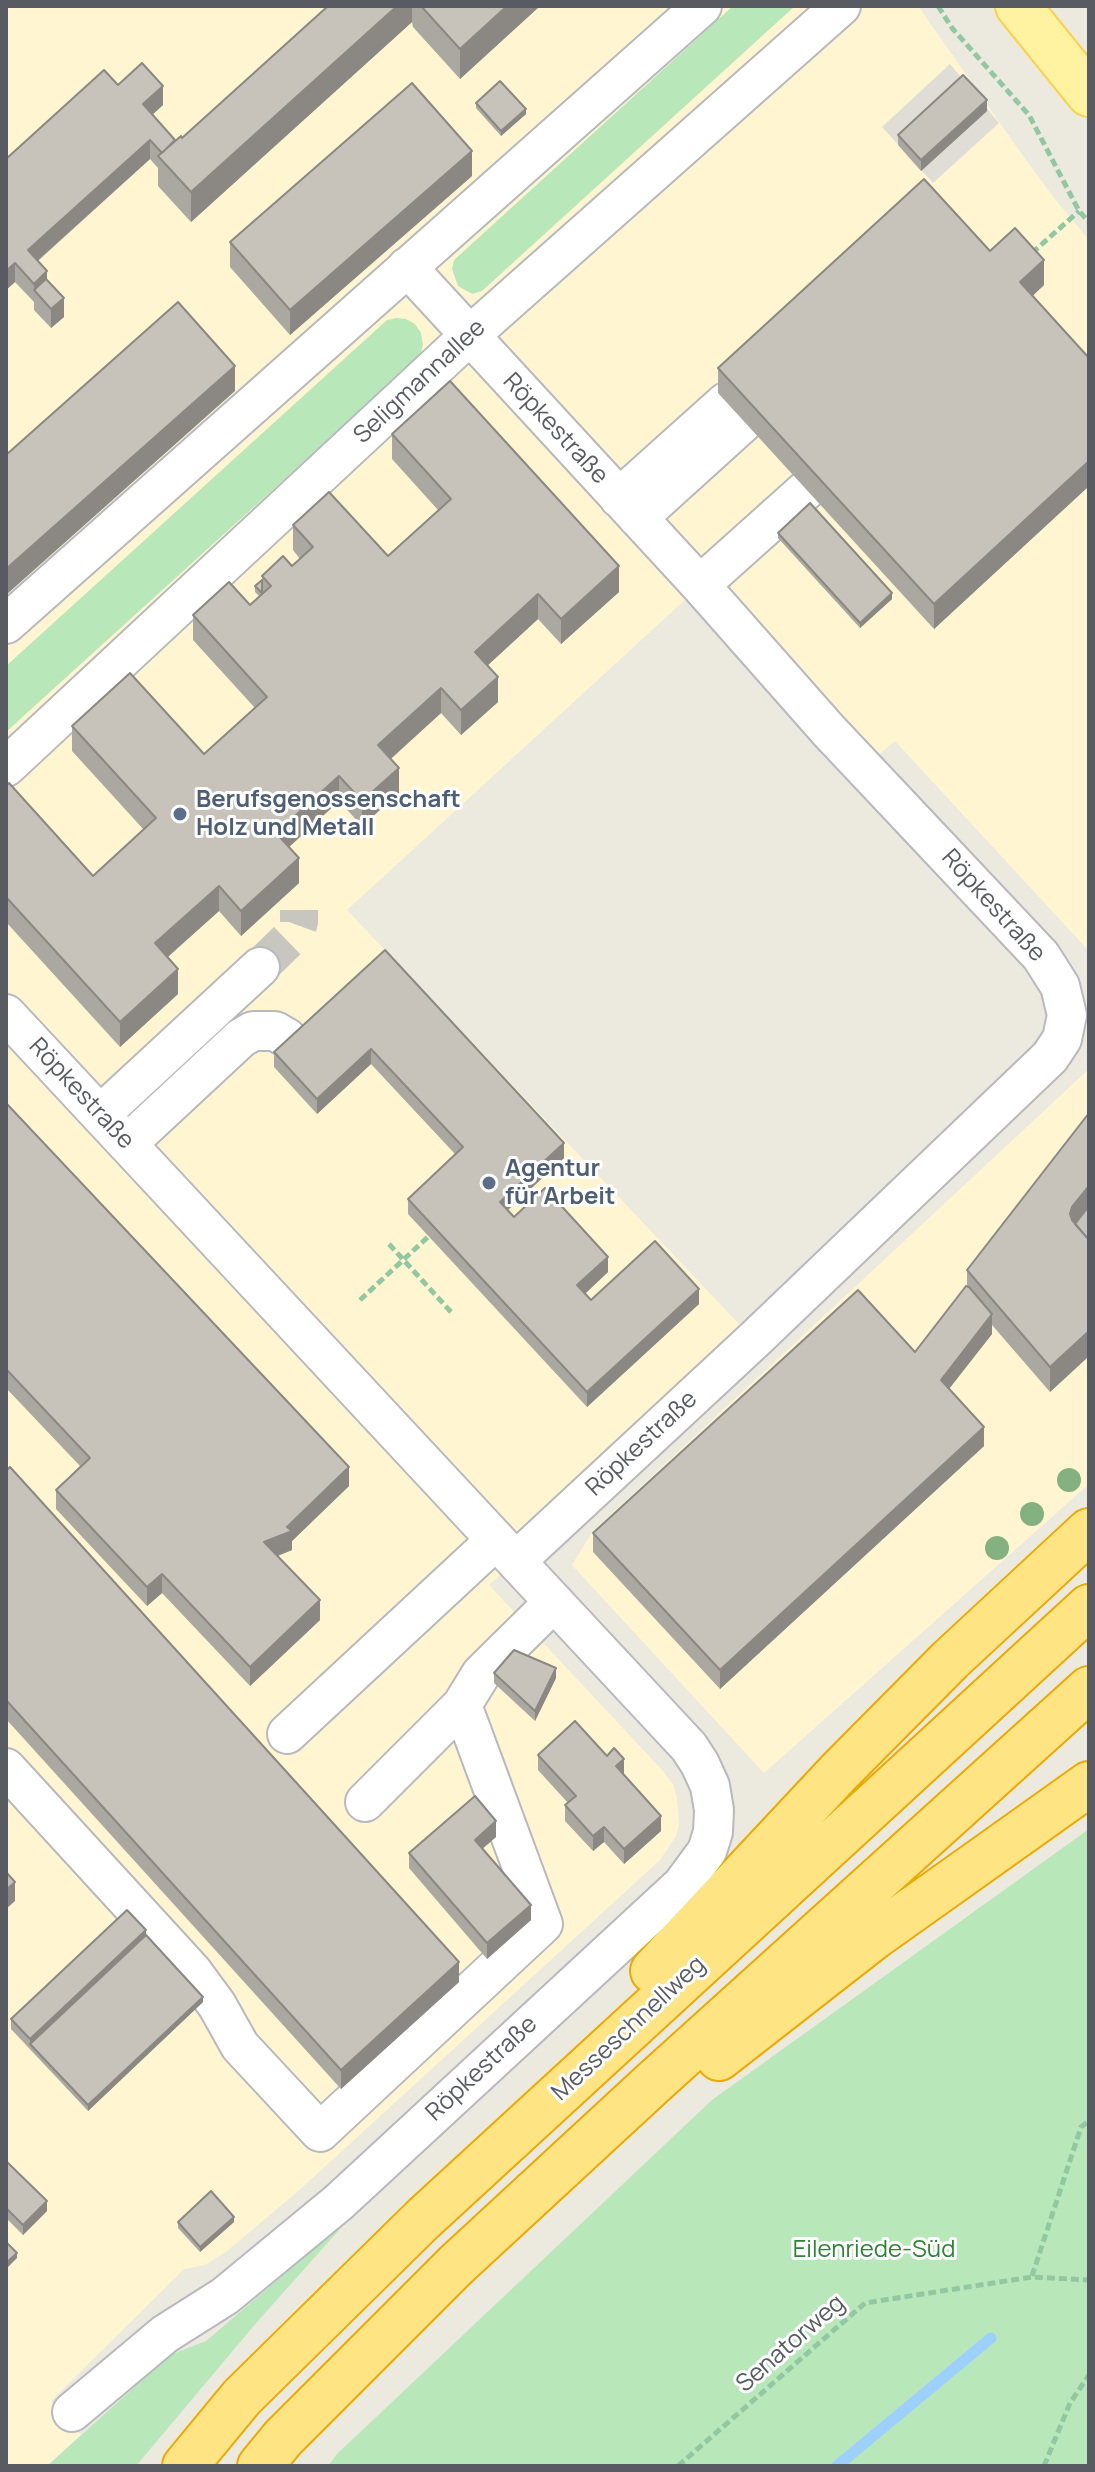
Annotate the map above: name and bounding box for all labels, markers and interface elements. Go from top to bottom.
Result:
street label: Seligmannallee [348,314,492,450]
street label: Röpkestraße [496,367,614,491]
place label: Berufsgenossenschaft Holz und Metall [196,786,461,842]
marker: Berufsgenossenschaft Holz und Metall [171,805,189,823]
street label: Röpkestraße [935,844,1051,968]
street label: Röpkestraße [22,1032,140,1156]
place label: Agentur für Arbeit [505,1155,615,1211]
marker: Agentur für Arbeit [480,1174,498,1192]
street label: Röpkestraße [580,1385,704,1503]
street label: Messeschnellweg [546,1951,712,2107]
street label: Röpkestraße [420,2010,544,2128]
park label: Eilenriede-Süd [793,2236,955,2264]
street label: Senatorweg [731,2289,851,2399]

